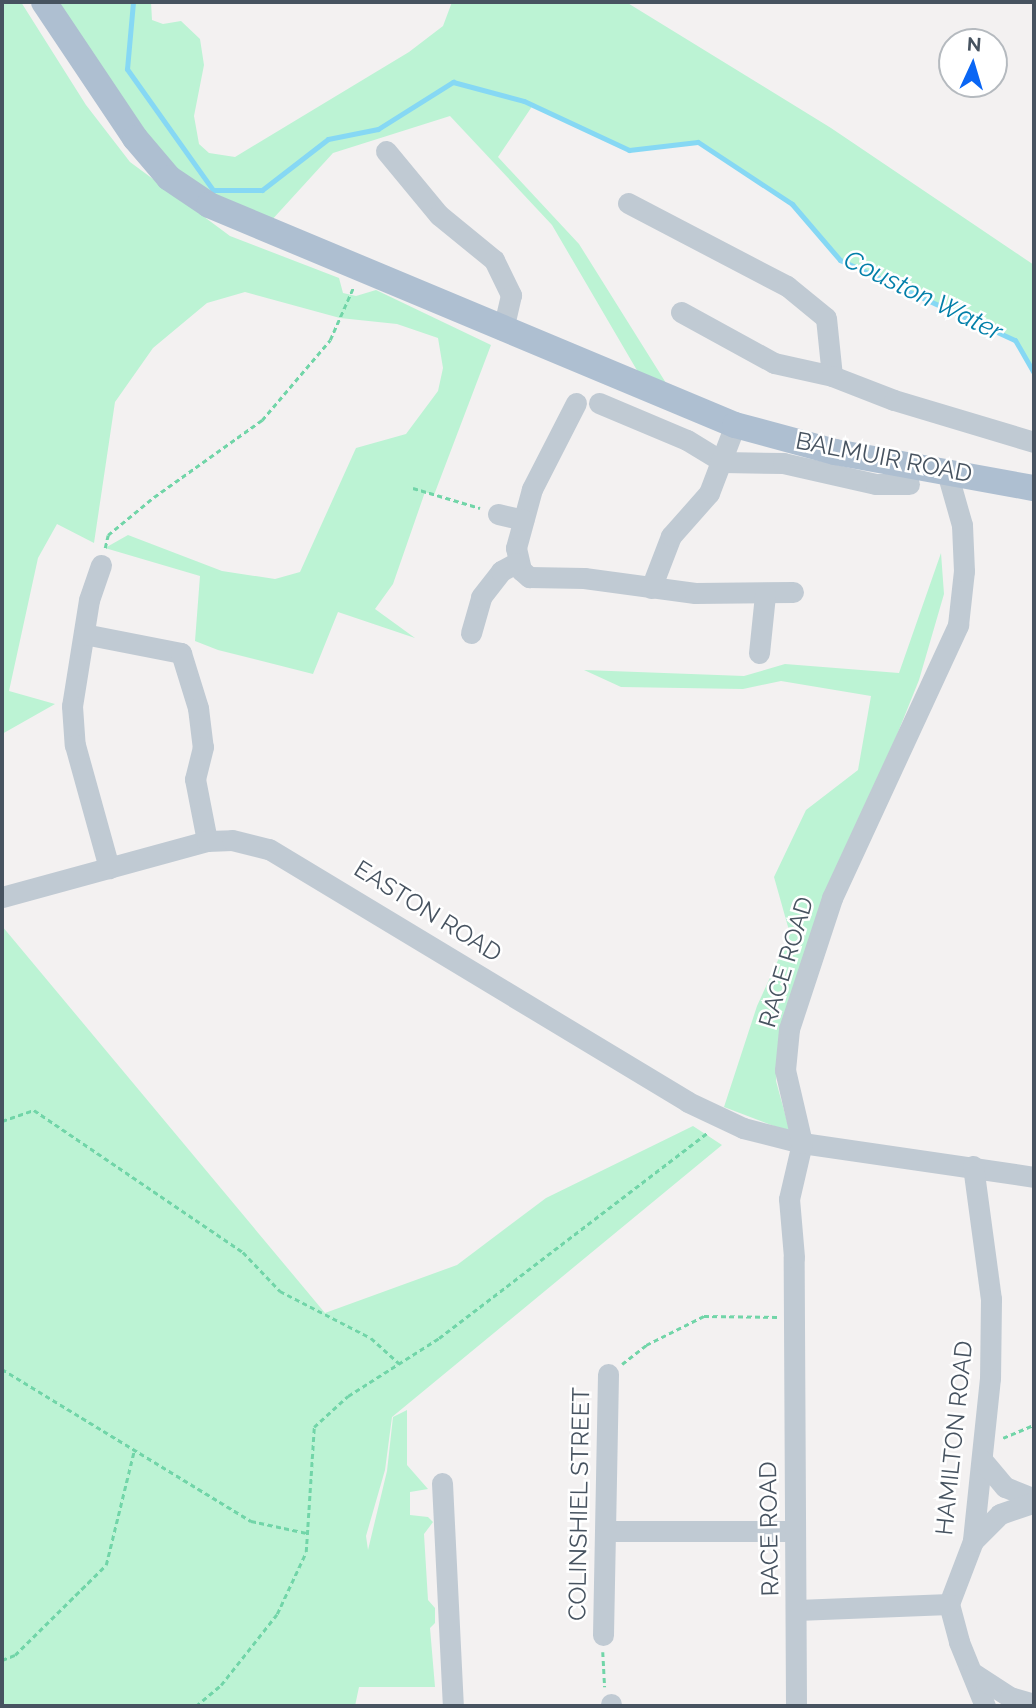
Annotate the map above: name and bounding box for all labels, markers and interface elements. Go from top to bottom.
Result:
north arrow [938,28,1008,98]
text: N [966,33,982,56]
water label: Couston Water [838,244,1008,348]
street label: BALMUIR ROAD [793,426,975,488]
street label: EASTON ROAD [349,854,507,968]
street label: RACE ROAD [753,893,819,1031]
street label: HAMILTON ROAD [929,1339,979,1537]
street label: COLINSHIEL STREET [563,1387,595,1621]
street label: RACE ROAD [753,1461,785,1597]

